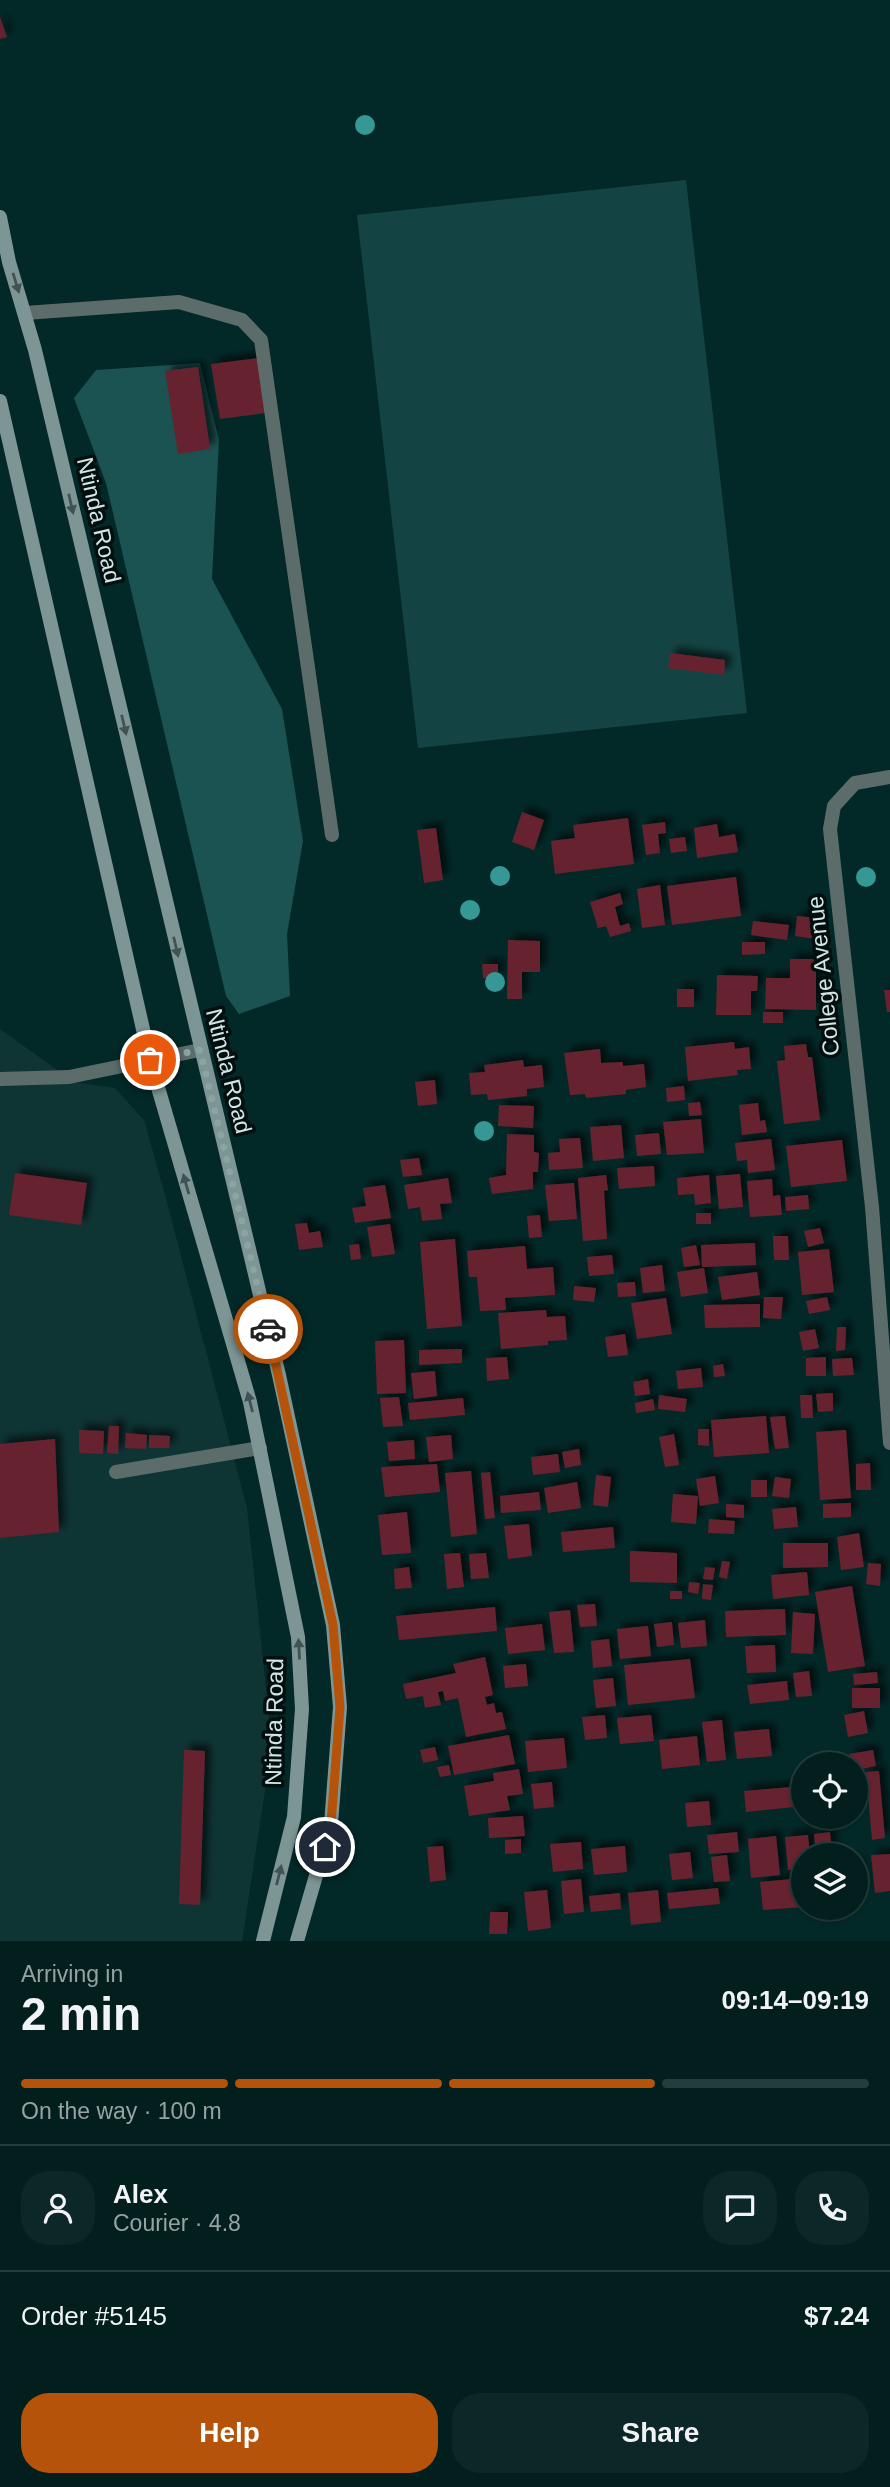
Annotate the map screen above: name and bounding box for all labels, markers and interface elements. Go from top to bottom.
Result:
one-way arrow [11,273,22,294]
street label: Ntinda Road [72,455,126,585]
one-way arrow [66,493,77,515]
one-way arrow [118,714,129,736]
street label: College Avenue [802,895,844,1057]
one-way arrow [171,936,182,958]
street label: Ntinda Road [201,1006,257,1136]
pin [120,1030,180,1090]
icon: bag [131,1041,169,1079]
one-way arrow [181,1173,191,1194]
courier [233,1294,303,1364]
icon: car [249,1310,287,1348]
one-way arrow [244,1391,255,1413]
one-way arrow [293,1638,304,1660]
street label: Ntinda Road [260,1658,288,1786]
map controls [791,1752,868,1920]
button: locate [791,1752,868,1829]
pin [295,1817,355,1877]
icon: home [306,1828,344,1866]
button: layers [791,1843,868,1920]
one-way arrow [274,1864,285,1886]
text: Arriving in [21,1961,123,1987]
text: 09:14–09:19 [722,1985,869,2015]
text: 2 min [21,1988,141,2040]
text: On the way · 100 m [21,2098,222,2124]
button: person [21,2171,95,2245]
button: chat [703,2171,777,2245]
button: phone [795,2171,869,2245]
text: Alex [113,2179,168,2209]
text: Courier · 4.8 [113,2210,241,2236]
text: Order #5145 [21,2301,167,2331]
text: $7.24 [804,2301,869,2331]
button: Help [21,2393,438,2473]
button: Share [452,2393,869,2473]

